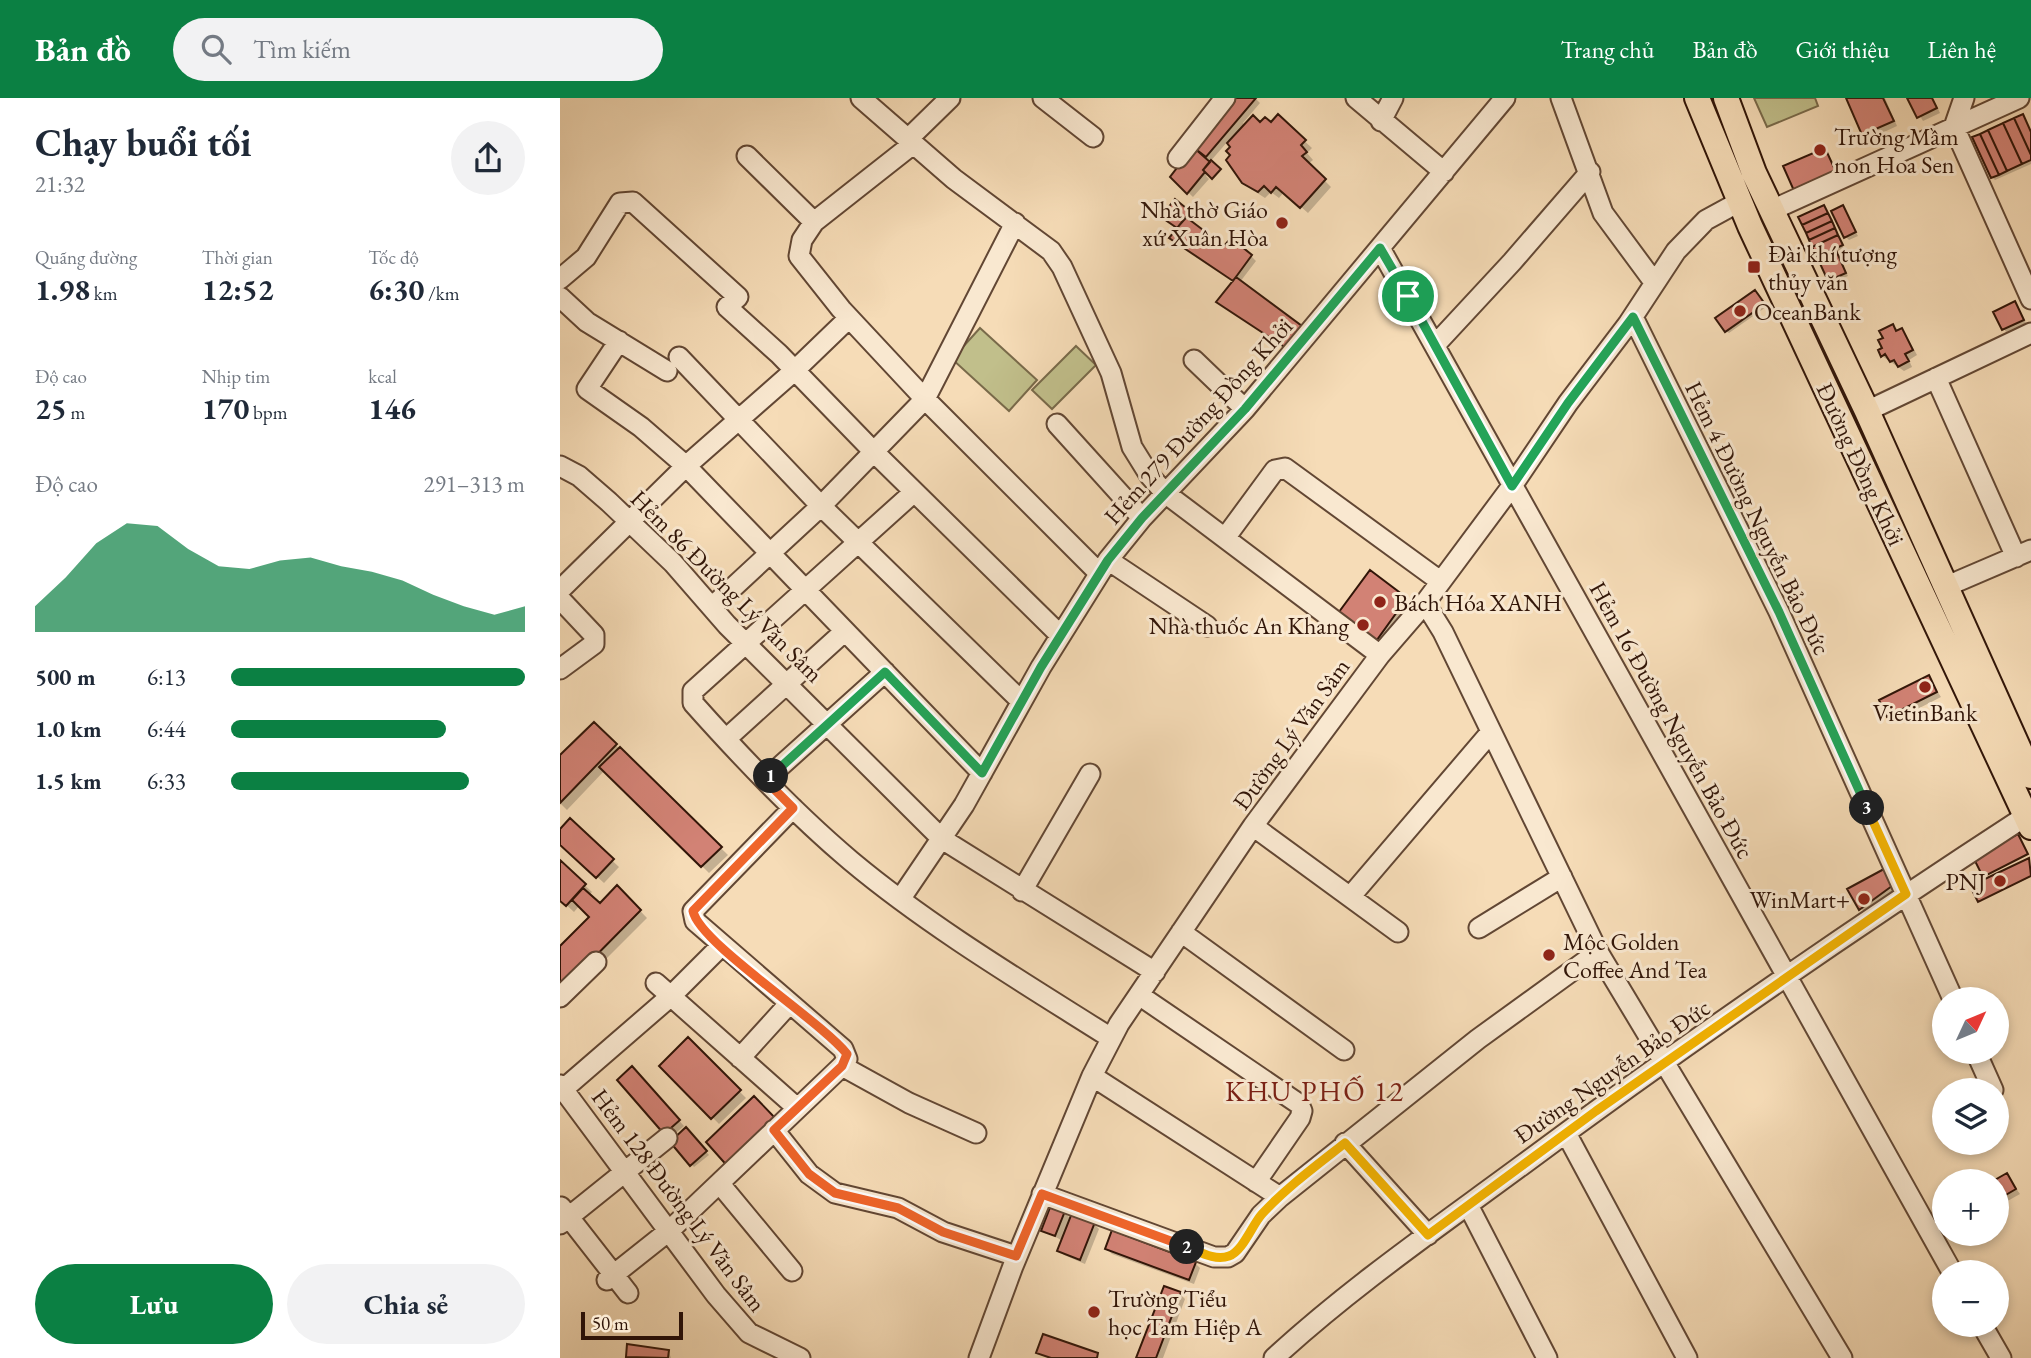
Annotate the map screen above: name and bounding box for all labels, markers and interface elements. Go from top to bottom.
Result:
search box [173,18,663,81]
text: Bản đồ [35,28,131,71]
icon: search [197,30,235,68]
text: Tìm kiếm [253,32,351,66]
text: Trang chủ [1560,34,1654,65]
text: Bản đồ [1692,34,1758,65]
text: Giới thiệu [1796,34,1890,65]
text: Liên hệ [1928,34,1996,65]
text: Chạy buổi tối [35,118,252,167]
button: share [451,121,525,195]
place label: Trường Mầm non Hoa Sen [1834,121,1959,180]
marker: Trường Mầm non Hoa Sen [1812,142,1828,158]
text: 21:32 [35,169,85,199]
place label: Nhà thờ Giáo xứ Xuân Hòa [1141,194,1268,253]
marker: Nhà thờ Giáo xứ Xuân Hòa [1274,215,1290,231]
place label: Đài khí tượng thủy văn [1768,238,1897,297]
text: Quãng đường [35,245,137,270]
text: Thời gian [202,245,273,270]
text: Tốc độ [368,245,419,270]
marker: Đài khí tượng thủy văn [1746,259,1762,275]
pin [1378,266,1438,326]
text: 1.98 [35,270,90,309]
text: 12:52 [202,270,274,309]
text: 6:30 [368,270,424,309]
icon: arrive [1389,277,1427,315]
text: km [90,281,118,306]
text: /km [424,281,459,306]
place label: OceanBank [1754,296,1862,327]
marker: OceanBank [1732,303,1748,319]
street label: Hẻm 279 Đường Đồng Khởi [1097,311,1299,531]
text: Độ cao [35,364,87,389]
text: Nhịp tim [202,364,270,389]
text: kcal [368,364,397,389]
street label: Hẻm 4 Đường Nguyễn Bảo Đức [1678,376,1838,660]
street label: Đường Đồng Khởi [1810,378,1912,551]
text: 25 [35,389,67,428]
text: 170 [202,389,249,428]
text: 146 [368,389,416,428]
text: m [67,400,85,425]
text: bpm [249,400,288,425]
text: Độ cao [35,469,98,499]
text: 291–313 m [424,469,525,499]
street label: Hẻm 86 Đường Lý Văn Sâm [624,483,830,689]
street label: Hẻm 16 Đường Nguyễn Bảo Đức [1583,576,1761,864]
place label: Bách Hóa XANH [1394,587,1562,618]
marker: Bách Hóa XANH [1372,594,1388,610]
place label: Nhà thuốc An Khang [1149,610,1350,641]
marker: Nhà thuốc An Khang [1355,617,1371,633]
street label: Đường Lý Văn Sâm [1226,652,1357,816]
text: 500 m [35,662,96,692]
text: 6:13 [147,662,186,692]
marker: VietinBank [1917,679,1933,695]
place label: VietinBank [1873,697,1978,728]
text: 1.0 km [35,714,102,744]
text: 6:44 [147,714,186,744]
pin: 1 [754,758,788,794]
text: 1 [765,763,776,788]
text: 1.5 km [35,766,102,796]
text: 6:33 [147,766,186,796]
pin: 3 [1850,790,1884,826]
text: 3 [1861,795,1872,820]
place label: PNJ [1946,866,1986,897]
marker: PNJ [1992,873,2008,889]
place label: WinMart+ [1750,884,1850,915]
marker: WinMart+ [1856,891,1872,907]
place label: Mộc Golden Coffee And Tea [1563,926,1708,985]
marker: Mộc Golden Coffee And Tea [1541,947,1557,963]
north arrow [1932,987,2009,1064]
map controls [1932,987,2009,1337]
street label: Đường Nguyễn Bảo Đức [1508,992,1716,1150]
district label: KHU PHỐ 12 [1225,1073,1405,1109]
button: layers [1932,1078,2009,1155]
street label: Hẻm 128 Đường Lý Văn Sâm [585,1082,773,1318]
button: + [1932,1169,2009,1246]
pin: 2 [1170,1230,1204,1264]
text: 2 [1181,1234,1192,1259]
button: − [1932,1260,2009,1337]
button: Lưu [35,1264,273,1344]
button: Chia sẻ [287,1264,525,1344]
place label: Trường Tiểu học Tam Hiệp A [1108,1283,1262,1342]
marker: Trường Tiểu học Tam Hiệp A [1086,1304,1102,1320]
scale bar [581,1309,682,1341]
text: 50 m [592,1311,629,1336]

